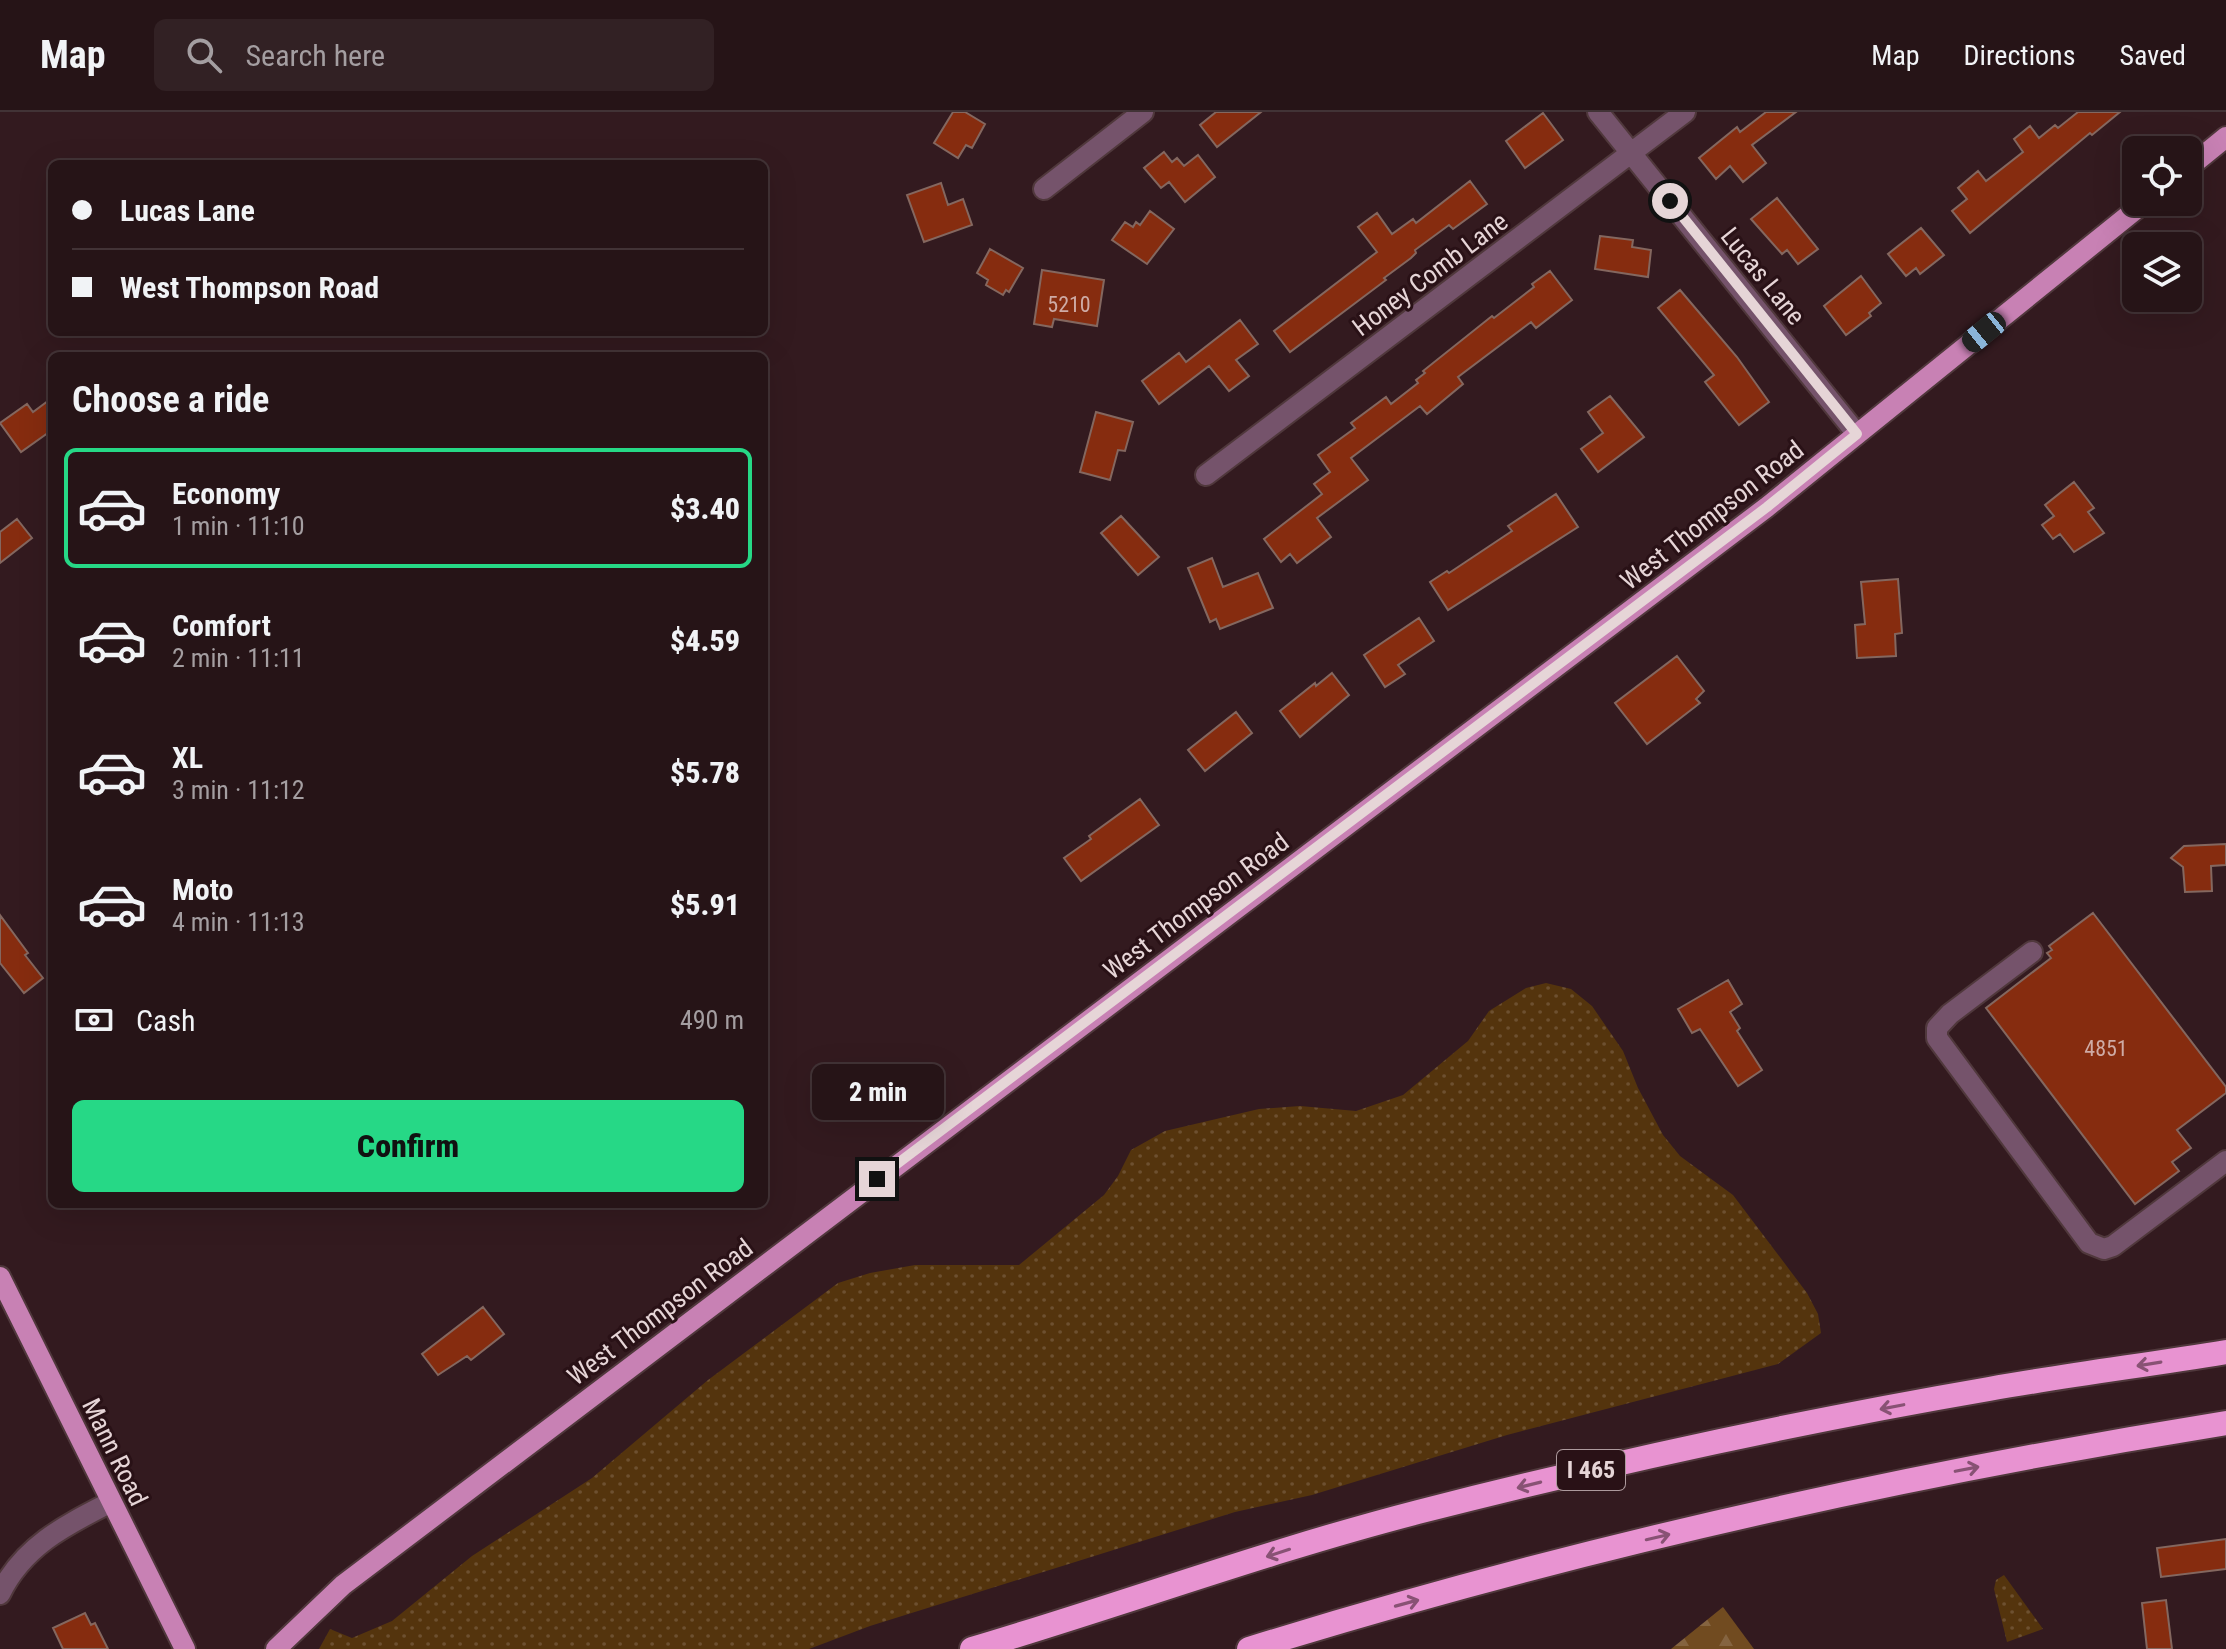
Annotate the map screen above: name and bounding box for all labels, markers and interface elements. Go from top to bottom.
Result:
search box [154,19,714,91]
text: Map [40,33,106,77]
icon: search [182,33,226,77]
text: Search here [246,38,385,73]
text: Map [1871,39,1920,72]
text: Directions [1964,39,2075,72]
text: Saved [2119,39,2186,72]
map controls [2122,136,2202,312]
button: locate [2122,136,2202,216]
route start [1652,183,1688,219]
text: Lucas Lane [120,193,255,228]
street label: Honey Comb Lane [1347,206,1513,342]
street label: Lucas Lane [1715,221,1811,331]
button: layers [2122,232,2202,312]
text: West Thompson Road [120,270,379,305]
house number: 5210 [1047,292,1091,317]
car [1958,308,2010,356]
text: Choose a ride [72,379,269,421]
street label: West Thompson Road [1615,434,1809,596]
icon: car [76,472,148,544]
text: Economy [172,476,280,511]
text: $3.40 [670,491,740,526]
text: 1 min · 11:10 [172,511,305,541]
icon: car [76,604,148,676]
text: Comfort [172,608,271,643]
text: $4.59 [670,623,740,658]
text: 2 min · 11:11 [172,643,305,673]
icon: car [76,736,148,808]
text: XL [172,740,203,775]
text: $5.78 [670,755,740,790]
text: 3 min · 11:12 [172,775,305,805]
street label: West Thompson Road [1098,827,1294,985]
icon: car [76,868,148,940]
text: Moto [172,872,233,907]
text: $5.91 [670,887,740,922]
text: 4 min · 11:13 [172,907,305,937]
icon: cash [72,998,116,1042]
text: Cash [136,1003,196,1038]
text: 490 m [680,1005,744,1035]
house number: 4851 [2084,1036,2128,1061]
callout: 2 min [811,1063,943,1119]
text: 2 min [849,1077,907,1107]
button: Confirm [72,1100,744,1192]
route end [859,1161,895,1197]
street label: West Thompson Road [562,1233,758,1391]
one-way arrow [2137,1358,2162,1373]
street label: Mann Road [76,1394,154,1510]
one-way arrow [1880,1400,1906,1415]
road number: I 465 [1557,1450,1625,1490]
one-way arrow [1953,1461,1979,1476]
one-way arrow [1516,1478,1542,1493]
one-way arrow [1645,1528,1670,1543]
one-way arrow [1266,1547,1291,1561]
one-way arrow [1393,1594,1419,1609]

